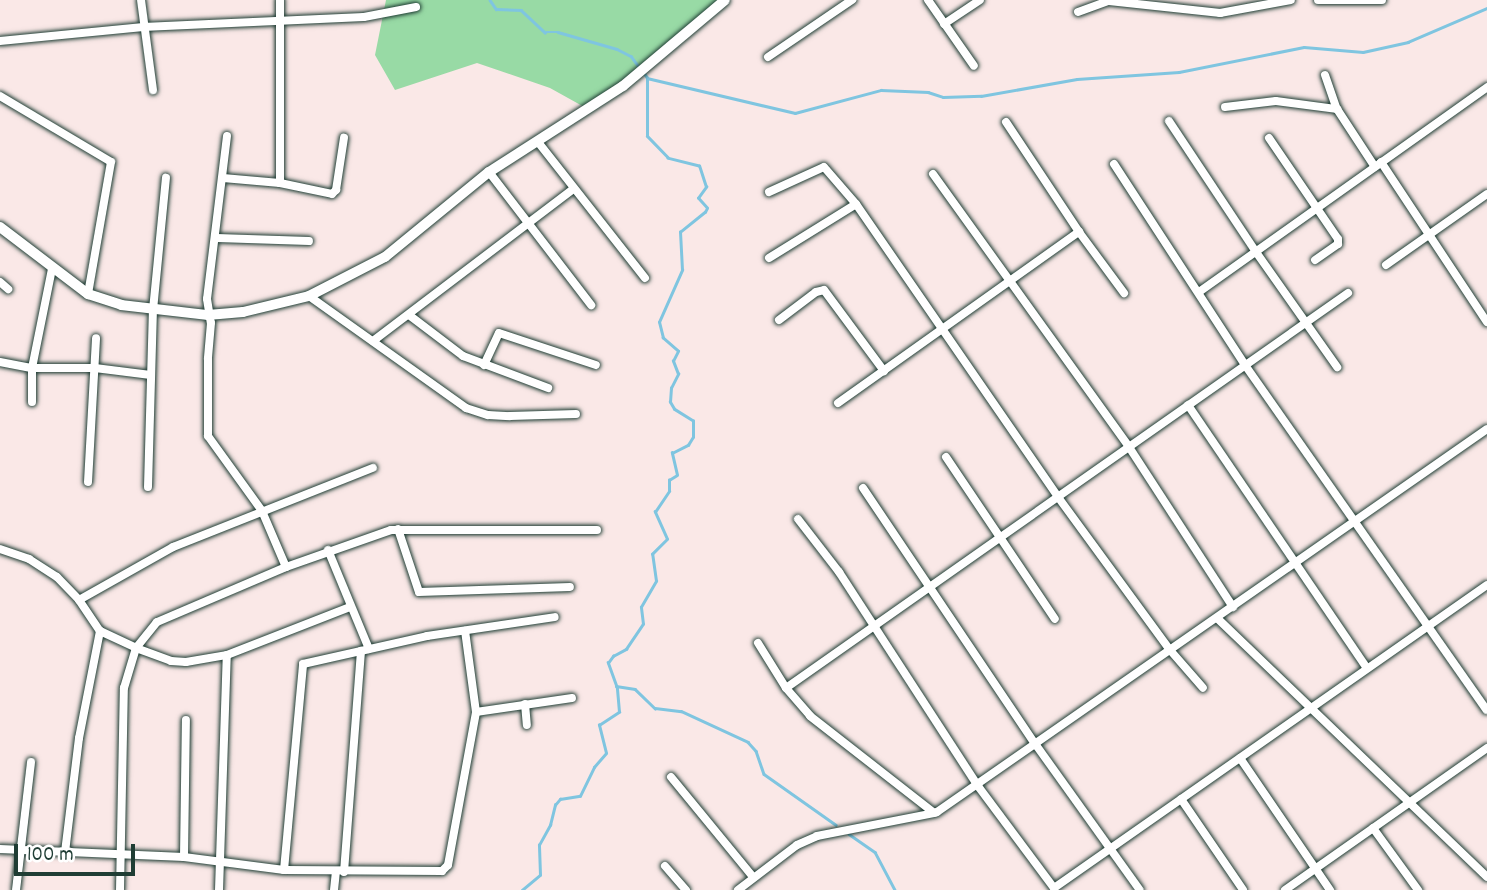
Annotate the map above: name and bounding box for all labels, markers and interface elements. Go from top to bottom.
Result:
scale bar [18,830,138,874]
text: 100 m [27,841,74,871]

